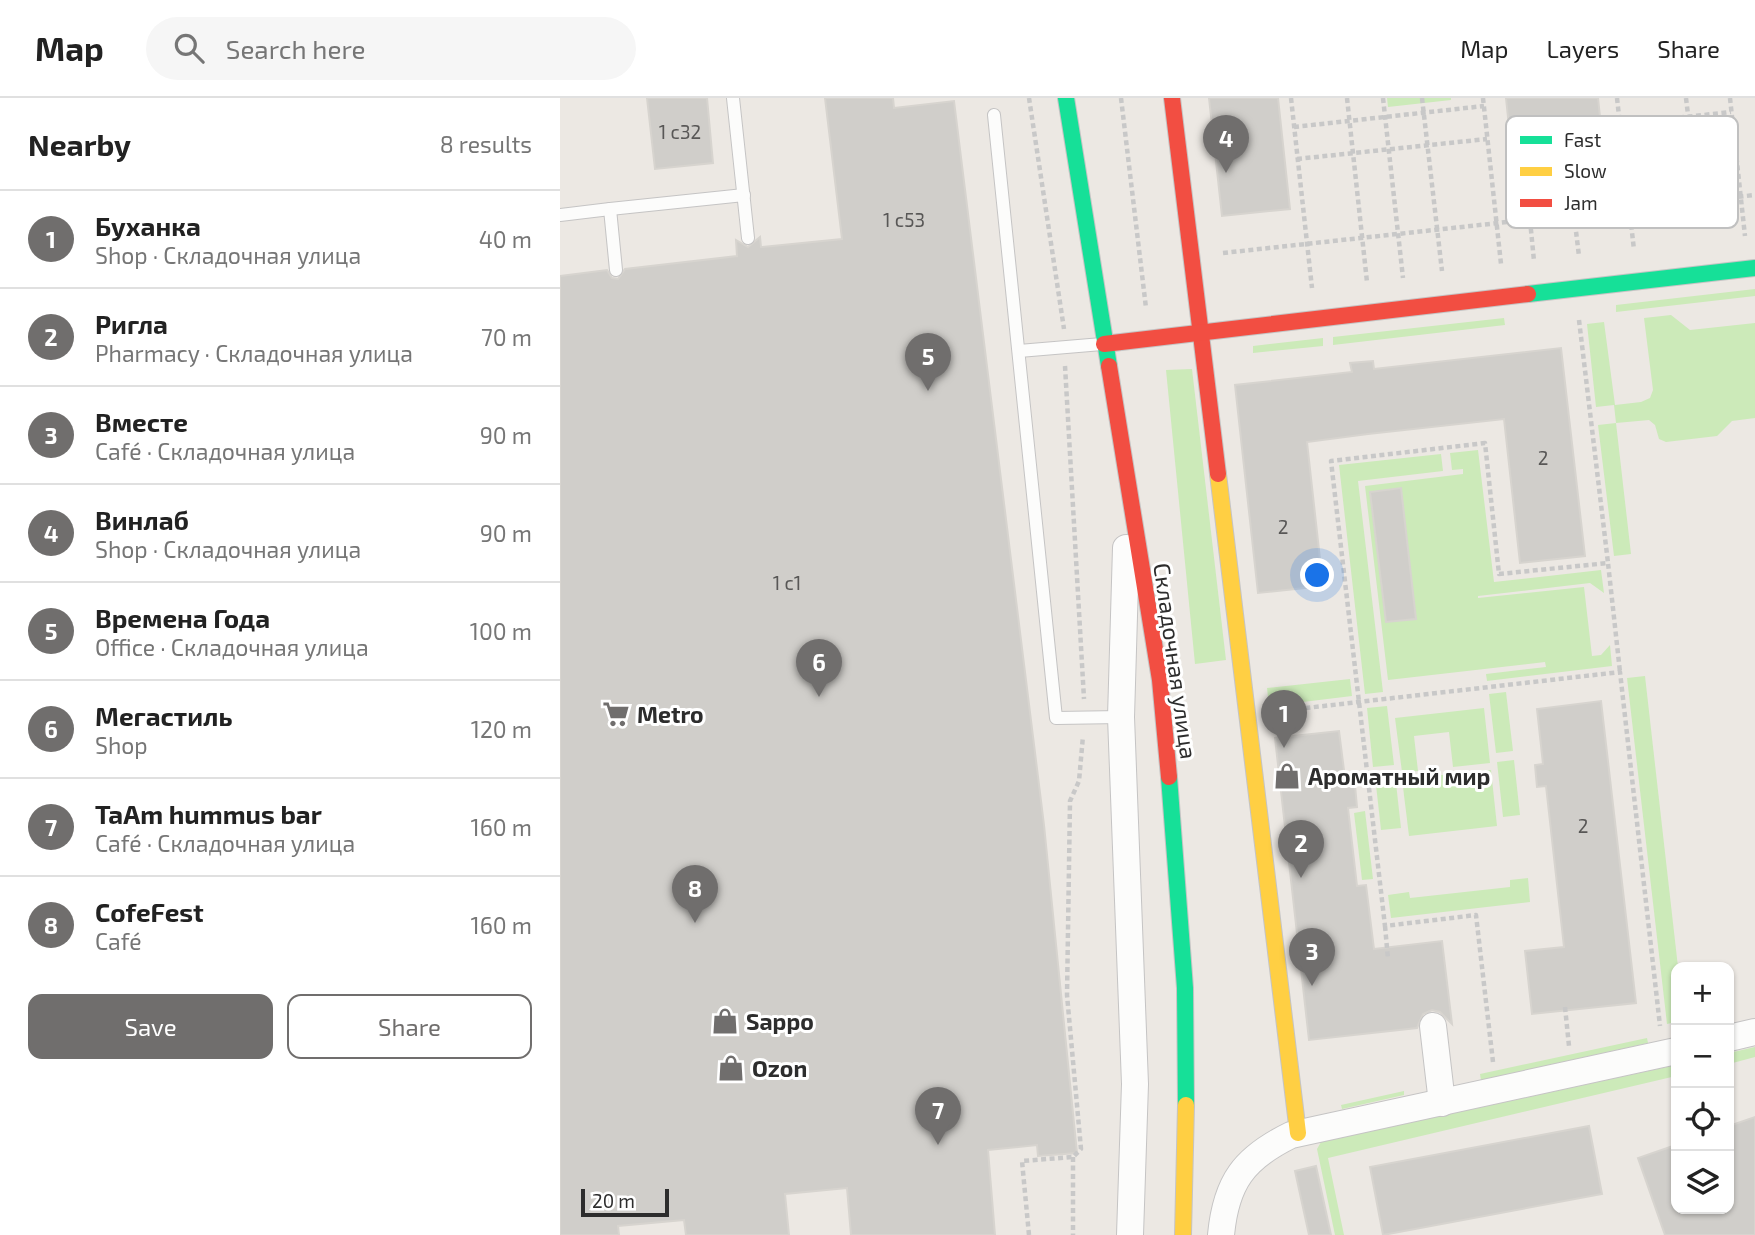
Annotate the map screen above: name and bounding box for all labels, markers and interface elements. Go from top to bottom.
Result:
search box [146,17,636,80]
text: Map [35,28,104,68]
icon: search [170,29,208,67]
text: Search here [226,33,365,64]
text: Map [1460,34,1508,63]
text: Layers [1546,34,1619,63]
text: Share [1657,34,1720,63]
pin: 4 [1203,115,1249,173]
legend [1506,116,1738,228]
house number: 1 с32 [659,120,701,143]
text: Nearby [28,126,131,162]
text: Fast [1564,128,1601,151]
text: 8 results [440,130,532,158]
text: Slow [1564,159,1607,182]
text: Jam [1564,191,1598,214]
house number: 1 с53 [883,208,925,231]
text: Буханка [95,210,201,241]
text: 1 [46,225,56,253]
text: 40 m [479,225,532,253]
text: Shop · Складочная улица [95,241,361,269]
text: Ригла [95,308,168,339]
text: 2 [44,323,58,351]
text: 70 m [481,323,532,351]
pin: 5 [905,333,951,391]
text: Pharmacy · Складочная улица [95,339,413,367]
text: Вместе [95,406,188,437]
text: 3 [44,421,58,449]
text: 90 m [480,421,532,449]
text: Café · Складочная улица [95,437,355,465]
house number: 2 [1538,446,1548,469]
text: Винлаб [95,504,189,535]
house number: 2 [1278,515,1288,538]
text: 4 [44,519,58,547]
text: 90 m [480,519,532,547]
text: Shop · Складочная улица [95,535,361,563]
your location [1300,558,1334,592]
street label: Складочная улица [1147,561,1204,761]
house number: 1 с1 [773,571,801,594]
text: Времена Года [95,602,270,633]
text: 5 [45,617,57,645]
text: 100 m [470,617,532,645]
text: Office · Складочная улица [95,633,369,661]
pin: 6 [796,639,842,697]
pin: 1 [1261,690,1307,748]
supermarket icon: Metro [601,699,631,729]
text: Мегастиль [95,700,233,731]
place label: Metro [637,700,704,728]
text: 6 [44,715,58,743]
text: 120 m [471,715,532,743]
text: Shop [95,731,148,759]
shop icon: Ароматный мир [1272,761,1302,791]
place label: Ароматный мир [1308,762,1490,790]
text: TaAm hummus bar [95,798,322,829]
text: 7 [45,813,57,841]
text: 160 m [471,813,532,841]
house number: 2 [1578,814,1588,837]
pin: 2 [1278,820,1324,878]
text: Café · Складочная улица [95,829,355,857]
pin: 8 [672,865,718,923]
text: CofeFest [95,896,204,927]
text: 8 [44,911,58,939]
text: 160 m [471,911,532,939]
text: Café [95,927,142,955]
pin: 3 [1289,928,1335,986]
map controls [1671,962,1734,1214]
button: + [1671,962,1734,1025]
button: Save [28,994,273,1059]
button: Share [287,994,532,1059]
shop icon: Sappo [710,1006,740,1036]
place label: Sappo [746,1007,814,1035]
button: − [1671,1025,1734,1088]
shop icon: Ozon [716,1053,746,1083]
place label: Ozon [752,1054,807,1082]
pin: 7 [915,1087,961,1145]
button: locate [1671,1088,1734,1151]
button: layers [1671,1151,1734,1214]
scale bar [581,1186,668,1218]
text: 20 m [592,1189,635,1212]

